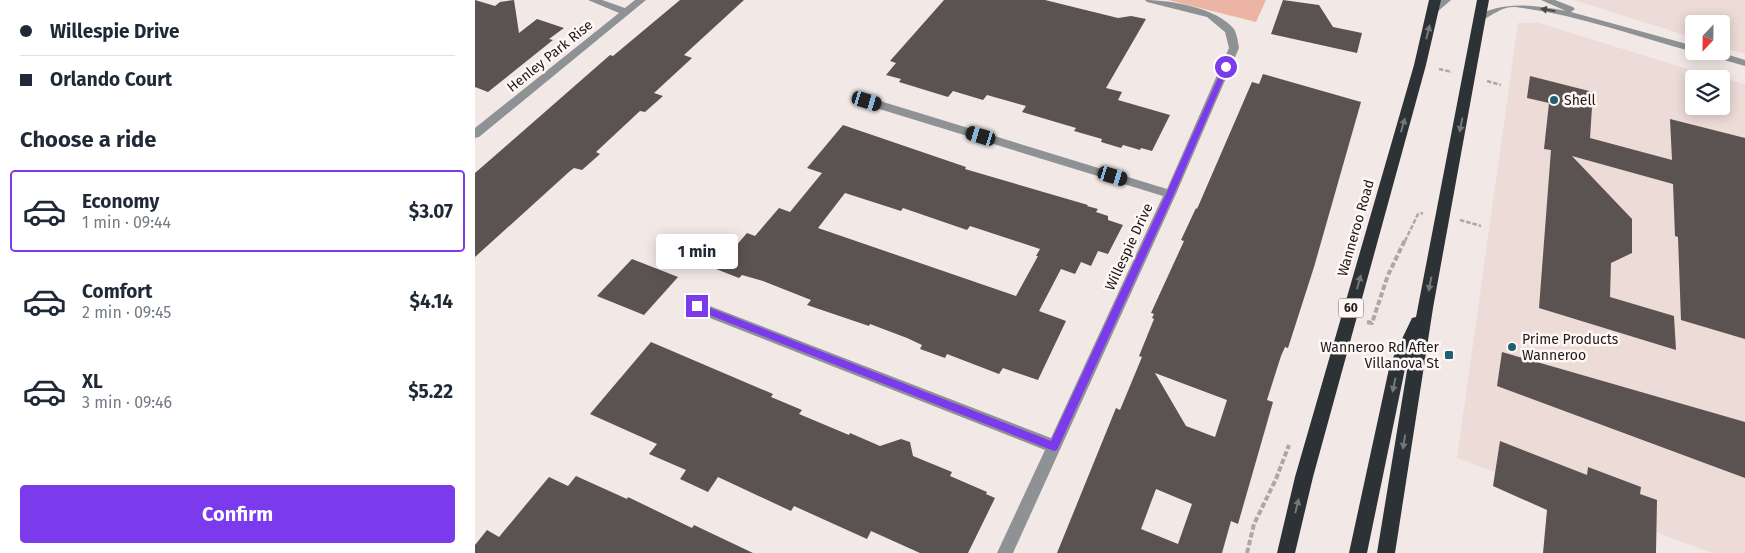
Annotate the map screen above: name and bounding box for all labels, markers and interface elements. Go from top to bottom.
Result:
one-way arrow [1539,6,1555,14]
north arrow [1685,15,1730,60]
map controls [1685,15,1730,115]
street label: Henley Park Rise [504,16,596,96]
text: Willespie Drive [50,20,179,43]
one-way arrow [1424,25,1432,40]
route start [1215,56,1237,78]
text: Orlando Court [50,68,172,91]
button: layers [1685,70,1730,115]
car [850,89,883,113]
place label: Shell [1564,92,1596,109]
marker: Shell [1548,94,1560,106]
one-way arrow [1456,117,1464,133]
one-way arrow [1399,118,1407,133]
car [964,124,997,148]
text: Choose a ride [20,126,156,153]
car [1096,164,1129,188]
street label: Wanneroo Road [1334,178,1378,278]
icon: car [22,189,67,234]
text: Economy [82,190,159,213]
text: $3.07 [409,200,453,223]
street label: Willespie Drive [1101,201,1157,293]
text: 1 min · 09:44 [82,213,171,232]
callout: 1 min [656,234,738,268]
text: 1 min [678,242,716,261]
one-way arrow [1355,274,1363,289]
one-way arrow [1426,277,1434,292]
icon: car [22,279,67,324]
text: Comfort [82,280,152,303]
text: $4.14 [410,290,453,313]
route end [686,295,708,317]
road number: 60 [1339,298,1363,318]
text: 2 min · 09:45 [82,303,171,322]
place label: Prime Products Wanneroo [1522,331,1619,364]
place label: Wanneroo Rd After Villanova St [1320,339,1440,372]
marker: Prime Products Wanneroo [1506,341,1518,353]
marker: Wanneroo Rd After Villanova St [1443,349,1455,361]
icon: car [22,369,67,414]
text: XL [82,370,103,393]
one-way arrow [1390,377,1398,392]
text: $5.22 [408,380,453,403]
text: 3 min · 09:46 [82,393,172,412]
one-way arrow [1399,435,1407,451]
button: Confirm [20,485,455,543]
one-way arrow [1293,498,1301,513]

